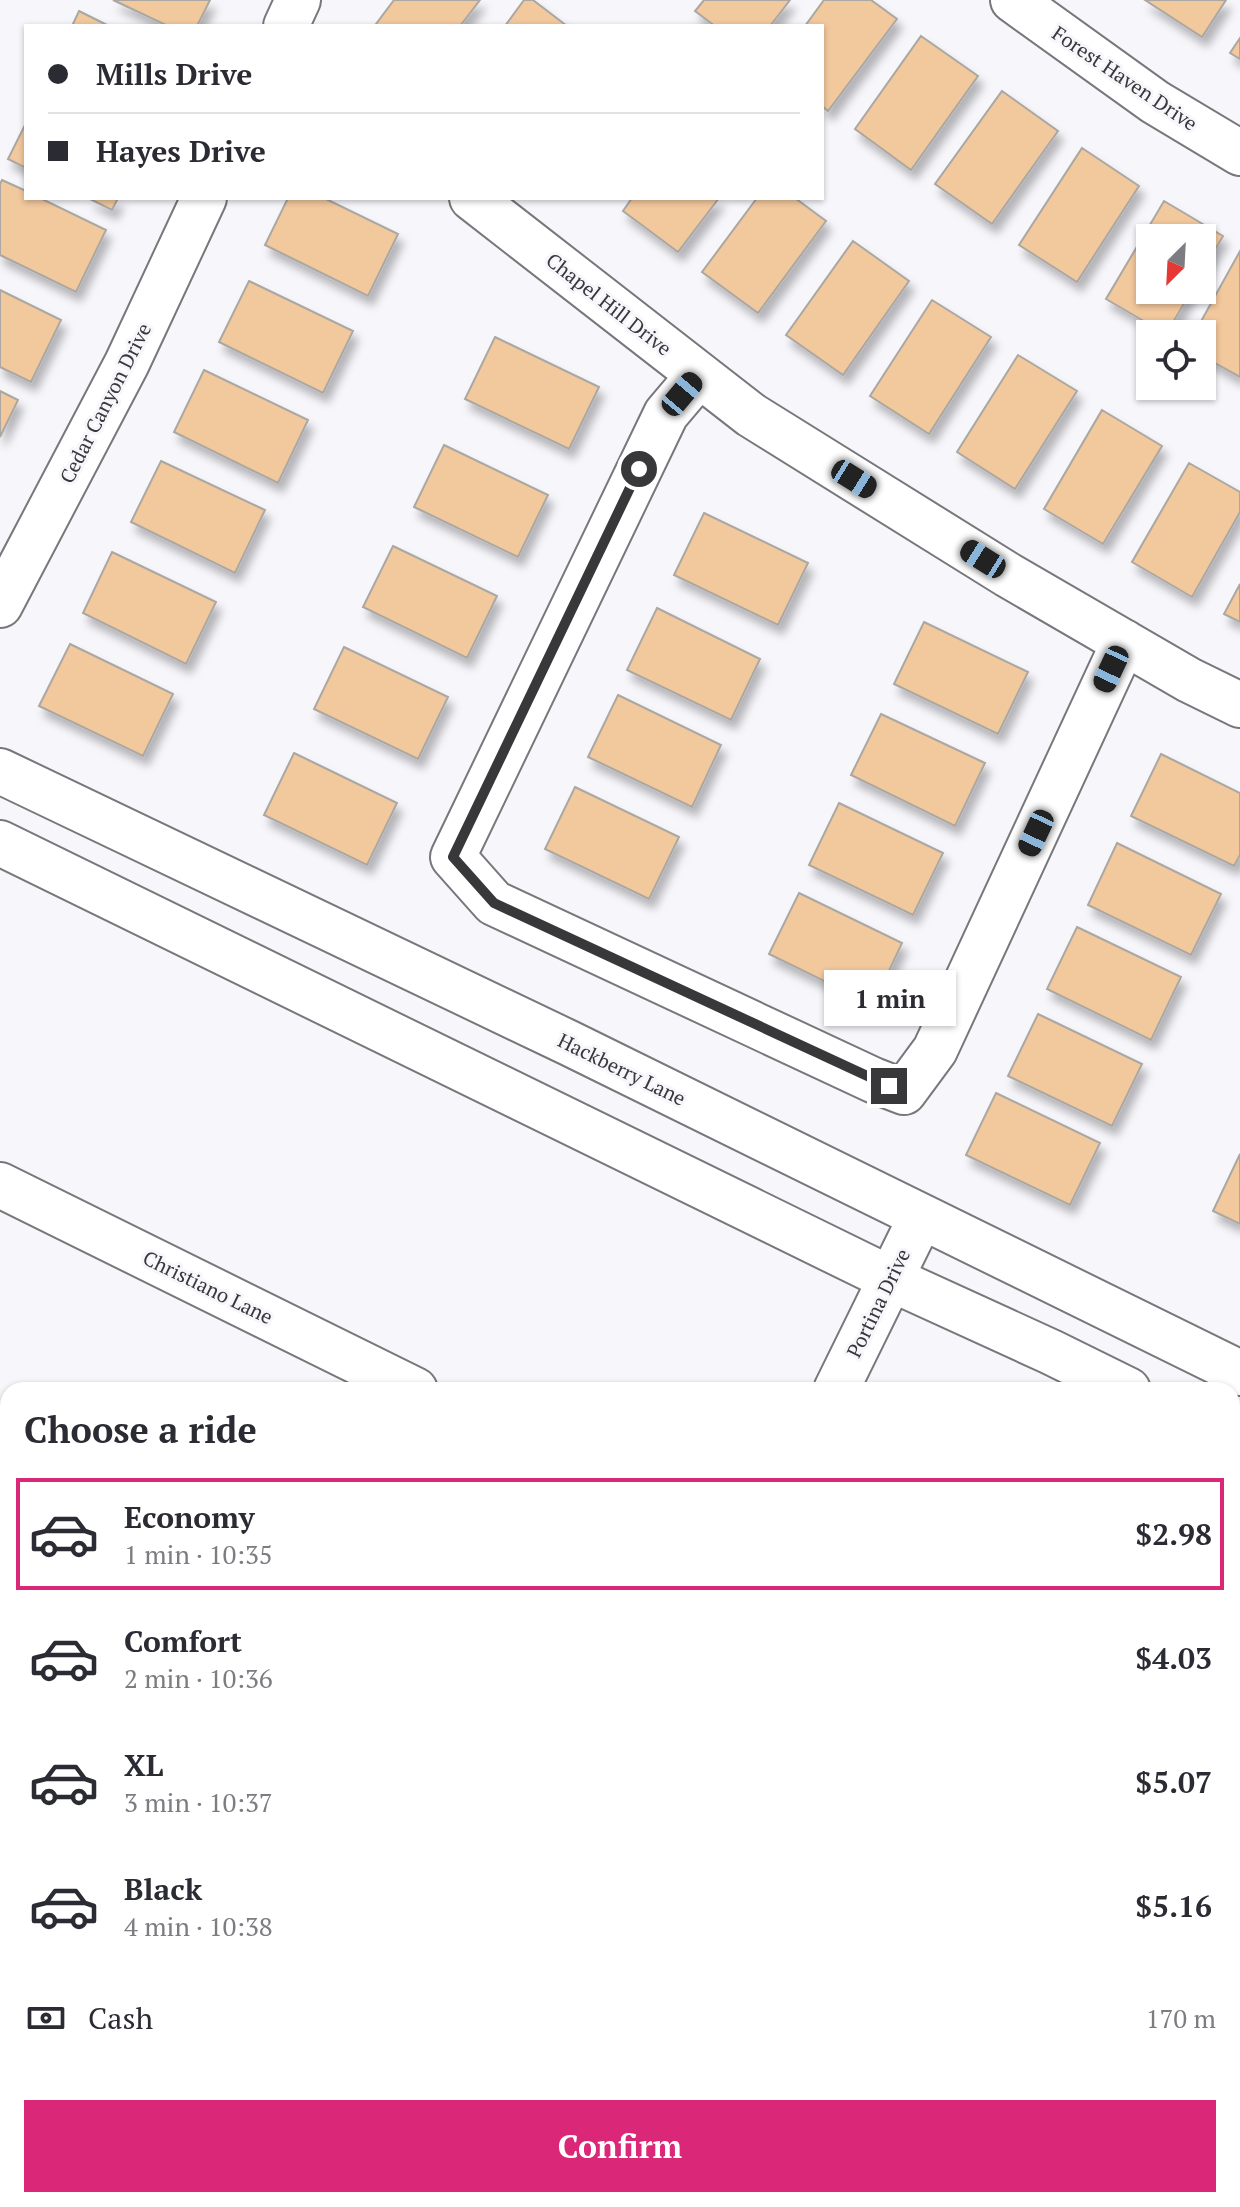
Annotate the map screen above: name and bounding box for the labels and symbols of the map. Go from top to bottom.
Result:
street label: Forest Haven Drive [1047,19,1203,137]
north arrow [1136,224,1216,304]
street label: Chapel Hill Drive [541,247,677,361]
street label: Cedar Canyon Drive [53,318,157,488]
car [657,368,707,420]
route start [621,451,657,487]
car [827,456,881,502]
car [956,536,1010,582]
car [1090,642,1132,696]
car [1015,806,1057,860]
callout: 1 min [823,970,955,1026]
street label: Hackberry Lane [554,1026,690,1112]
route end [871,1068,907,1104]
street label: Christiano Lane [139,1244,277,1330]
street label: Portina Drive [840,1244,916,1362]

